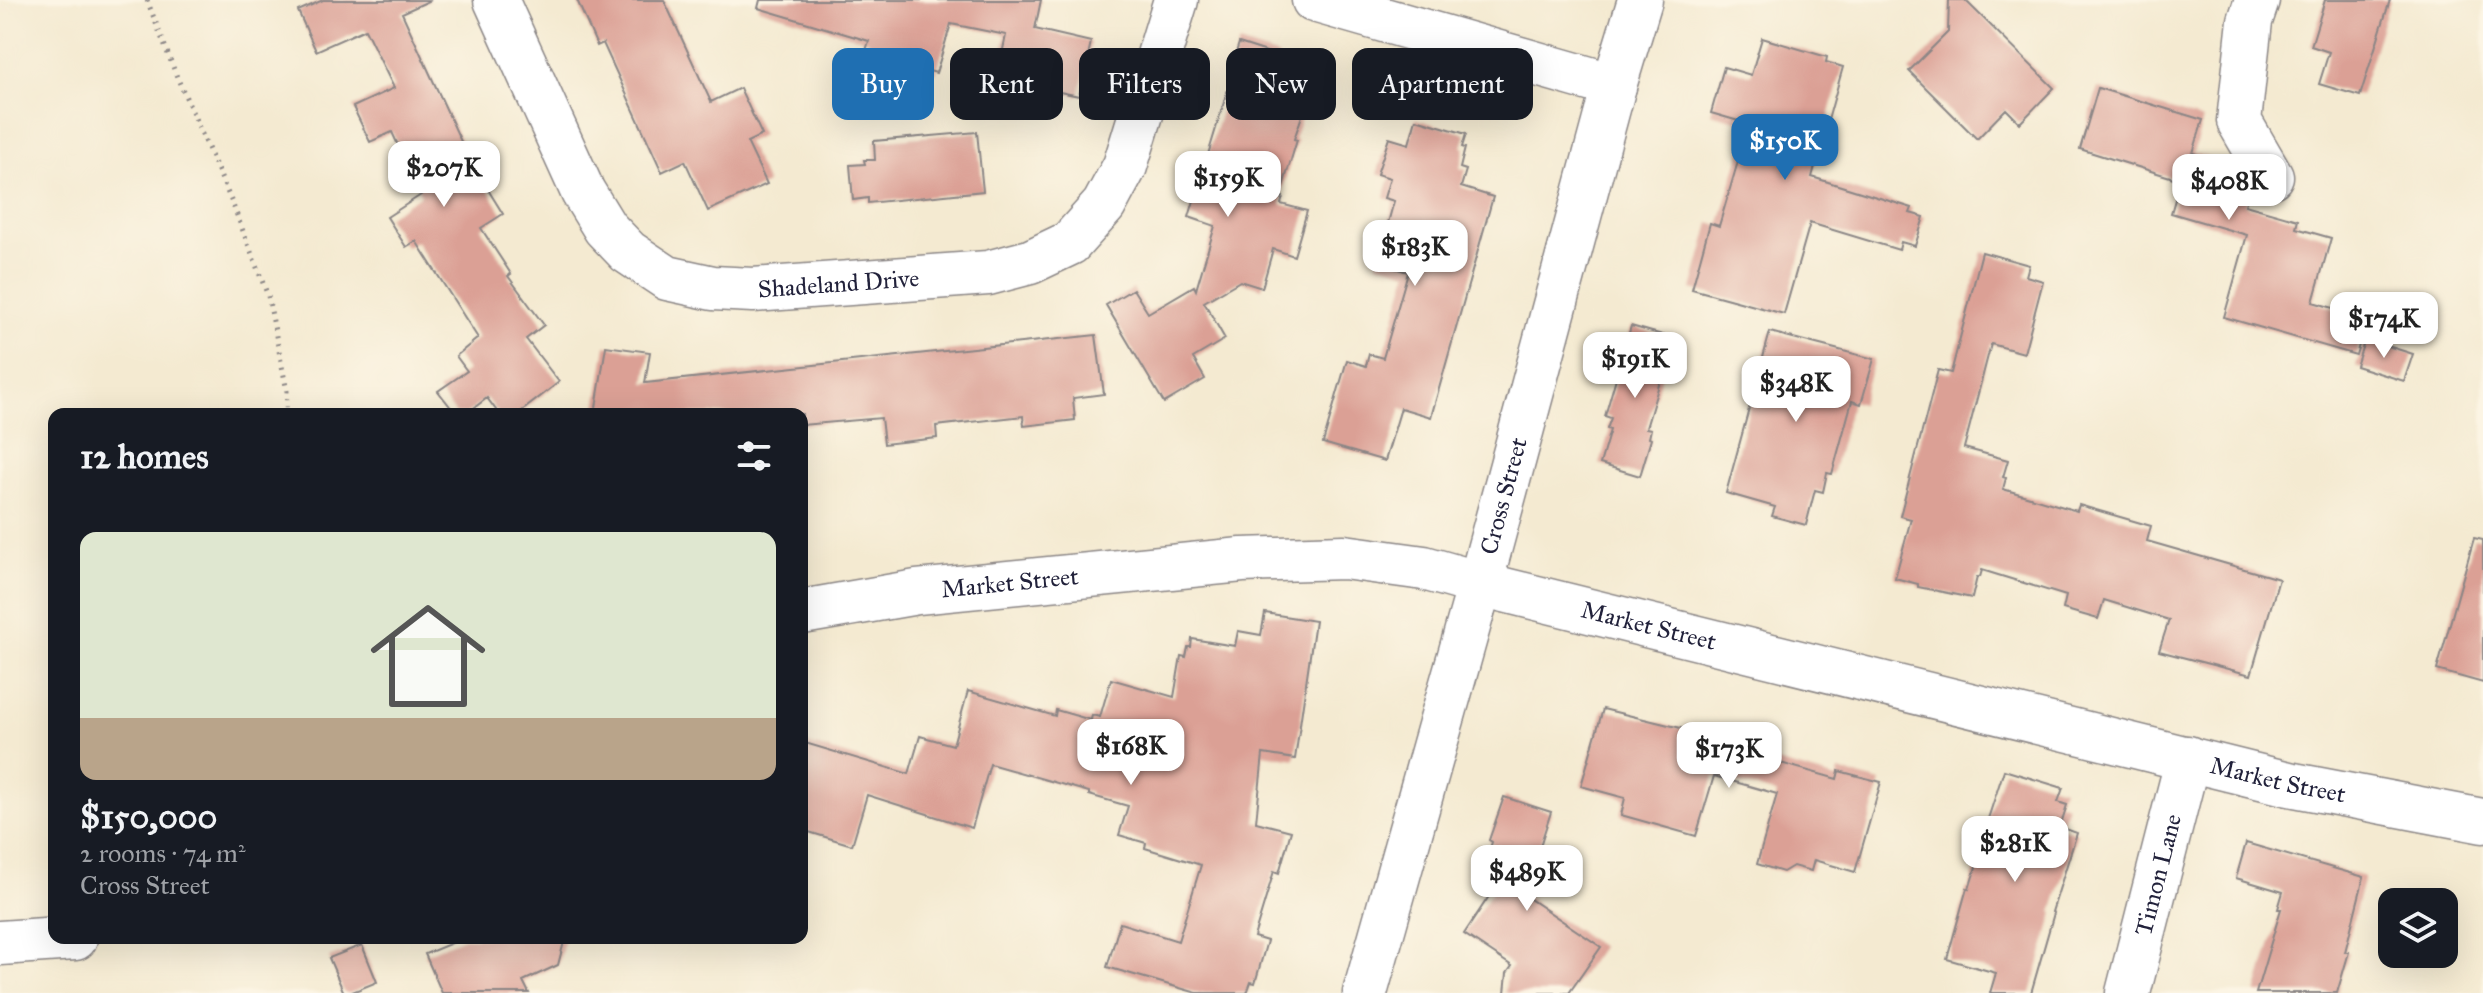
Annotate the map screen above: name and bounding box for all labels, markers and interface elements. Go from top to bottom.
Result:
chip: Buy [832,48,934,120]
chip: Rent [950,48,1063,120]
chip: Filters [1079,48,1210,120]
chip: New [1226,48,1336,120]
chip: Apartment [1352,48,1533,120]
pin: $150K [1729,114,1841,182]
text: $150K [1749,124,1821,156]
pin: $207K [388,141,500,209]
text: $207K [406,151,482,183]
pin: $159K [1172,151,1284,219]
pin: $408K [2173,154,2285,222]
text: $159K [1193,161,1263,193]
text: $408K [2190,164,2268,196]
pin: $183K [1359,220,1471,288]
text: $183K [1381,230,1449,262]
street label: Shadeland Drive [757,263,920,305]
pin: $174K [2328,292,2440,360]
text: $174K [2348,302,2420,334]
pin: $191K [1579,332,1691,400]
text: $191K [1601,342,1669,374]
pin: $348K [1740,356,1852,424]
text: $348K [1760,366,1832,398]
icon: filters [732,434,776,478]
street label: Cross Street [1474,434,1534,558]
text: 12 homes [80,436,209,477]
street label: Market Street [940,561,1080,605]
icon: home [356,584,500,728]
street label: Market Street [1578,595,1720,657]
pin: $168K [1075,719,1187,787]
pin: $173K [1673,722,1785,790]
text: $168K [1095,729,1167,761]
text: $173K [1695,732,1763,764]
street label: Market Street [2207,750,2349,810]
text: $150,000 [80,796,217,837]
street label: Timon Lane [2128,811,2188,939]
pin: $281K [1959,816,2071,884]
text: $281K [1980,826,2050,858]
text: 2 rooms · 74 m² [80,837,246,869]
pin: $489K [1471,845,1583,913]
text: $489K [1489,855,1565,887]
text: Cross Street [80,869,210,901]
map controls [2378,888,2458,968]
button: layers [2378,888,2458,968]

